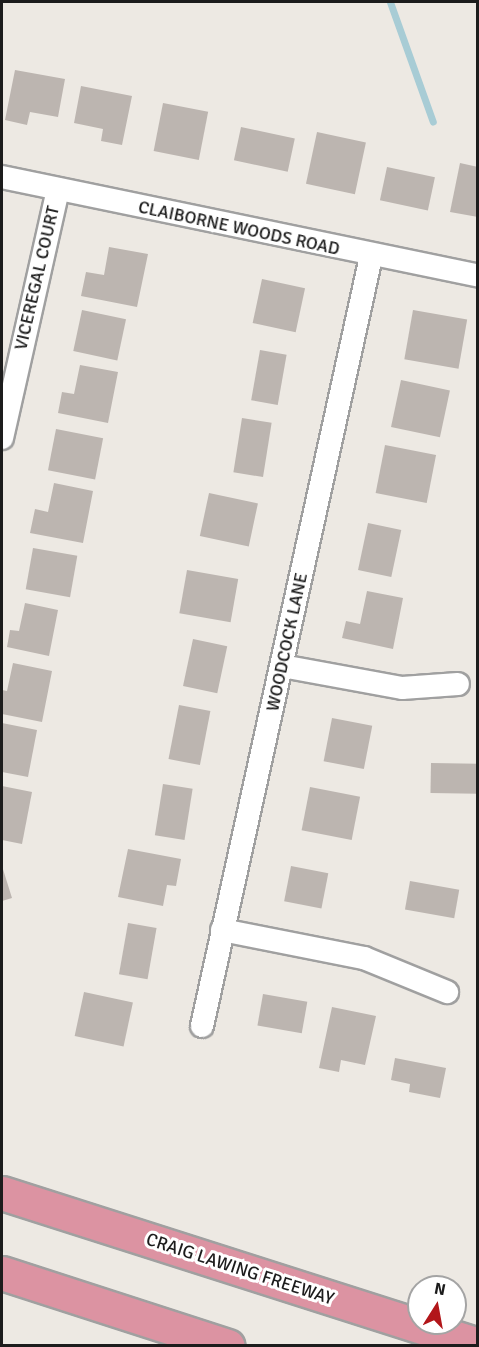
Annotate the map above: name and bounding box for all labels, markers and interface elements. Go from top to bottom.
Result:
street label: CLAIBORNE WOODS ROAD [136,196,342,260]
street label: VICEREGAL COURT [10,204,64,352]
street label: WOODCOCK LANE [262,571,312,713]
street label: CRAIG LAWING FREEWAY [143,1228,337,1310]
north arrow [407,1275,467,1335]
text: N [433,1278,447,1300]

